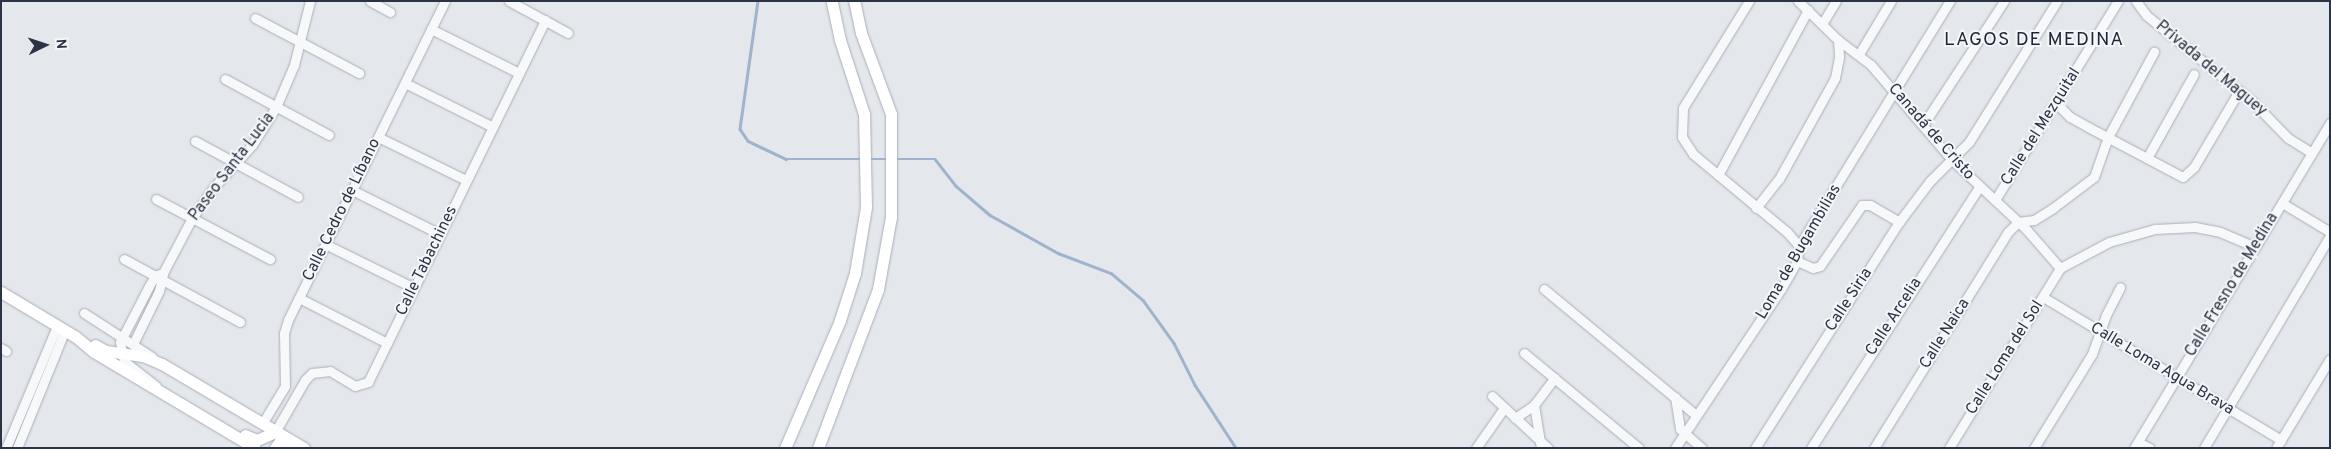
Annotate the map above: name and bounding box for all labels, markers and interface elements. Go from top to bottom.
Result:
street label: Privada del Maguey [2151,17,2271,121]
north arrow [20,20,70,70]
district label: LAGOS DE MEDINA [1942,30,2126,52]
text: N [52,38,69,50]
street label: Calle del Mezquital [1997,65,2085,189]
street label: Canadá de Cristo [1884,80,1978,184]
street label: Paseo Santa Lucia [185,109,279,225]
street label: Calle Cedro de Líbano [299,135,385,285]
street label: Loma de Bugambilias [1752,181,1846,323]
street label: Calle Tabachines [392,203,462,319]
street label: Calle Fresno de Medina [2181,209,2283,361]
street label: Calle Siria [1821,265,1877,335]
street label: Calle Arcelia [1862,274,1926,360]
street label: Calle Naica [1916,295,1974,373]
street label: Calle Loma del Sol [1962,297,2048,419]
street label: Calle Loma Agua Brava [2086,318,2238,420]

